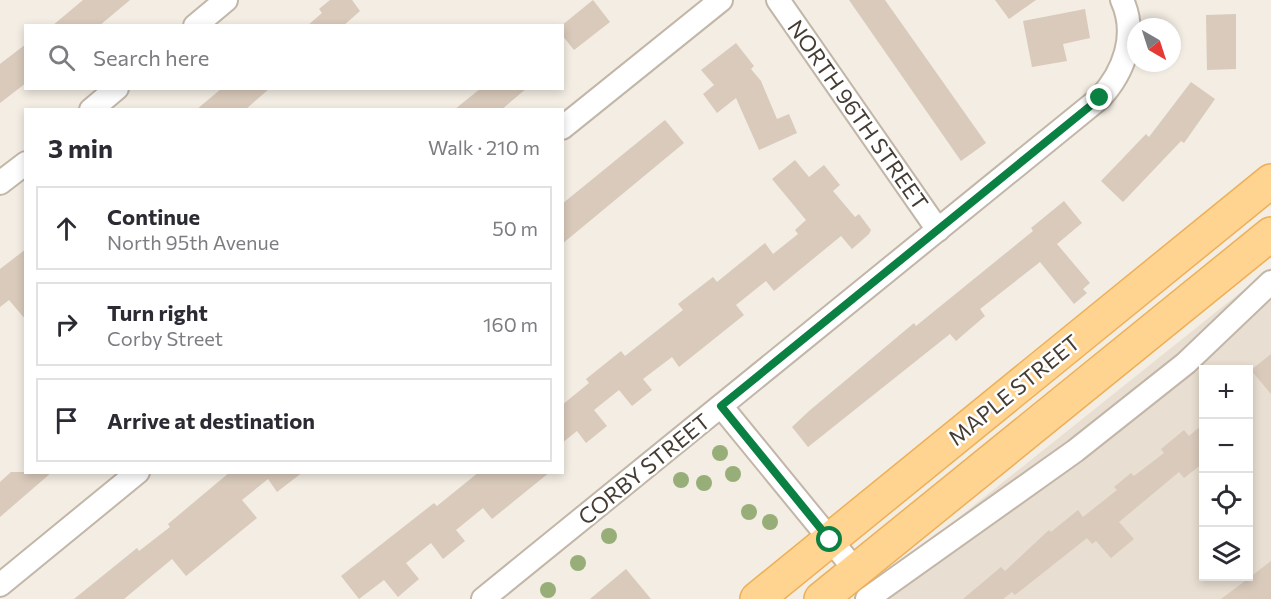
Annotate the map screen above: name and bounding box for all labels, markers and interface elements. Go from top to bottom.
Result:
street label: NORTH 96TH STREET [783,14,934,215]
north arrow [1127,18,1181,72]
search box [24,24,564,90]
icon: search [45,41,78,74]
text: Search here [93,44,209,71]
route end [1086,84,1112,110]
text: 3 min [48,132,113,163]
text: Walk · 210 m [428,135,540,159]
text: Continue [107,203,200,230]
icon: ahead [50,212,83,245]
text: 50 m [492,216,538,240]
text: North 95th Avenue [107,230,279,254]
text: Turn right [107,299,208,326]
icon: right [50,308,83,341]
text: 160 m [483,312,538,336]
text: Corby Street [107,326,223,350]
street label: MAPLE STREET [942,328,1085,451]
map controls [1199,365,1253,581]
button: + [1199,365,1253,419]
icon: arrive [50,404,83,437]
text: Arrive at destination [107,407,315,434]
street label: CORBY STREET [572,407,715,530]
button: − [1199,419,1253,473]
button: locate [1199,473,1253,527]
route start [816,526,842,552]
button: layers [1199,527,1253,581]

